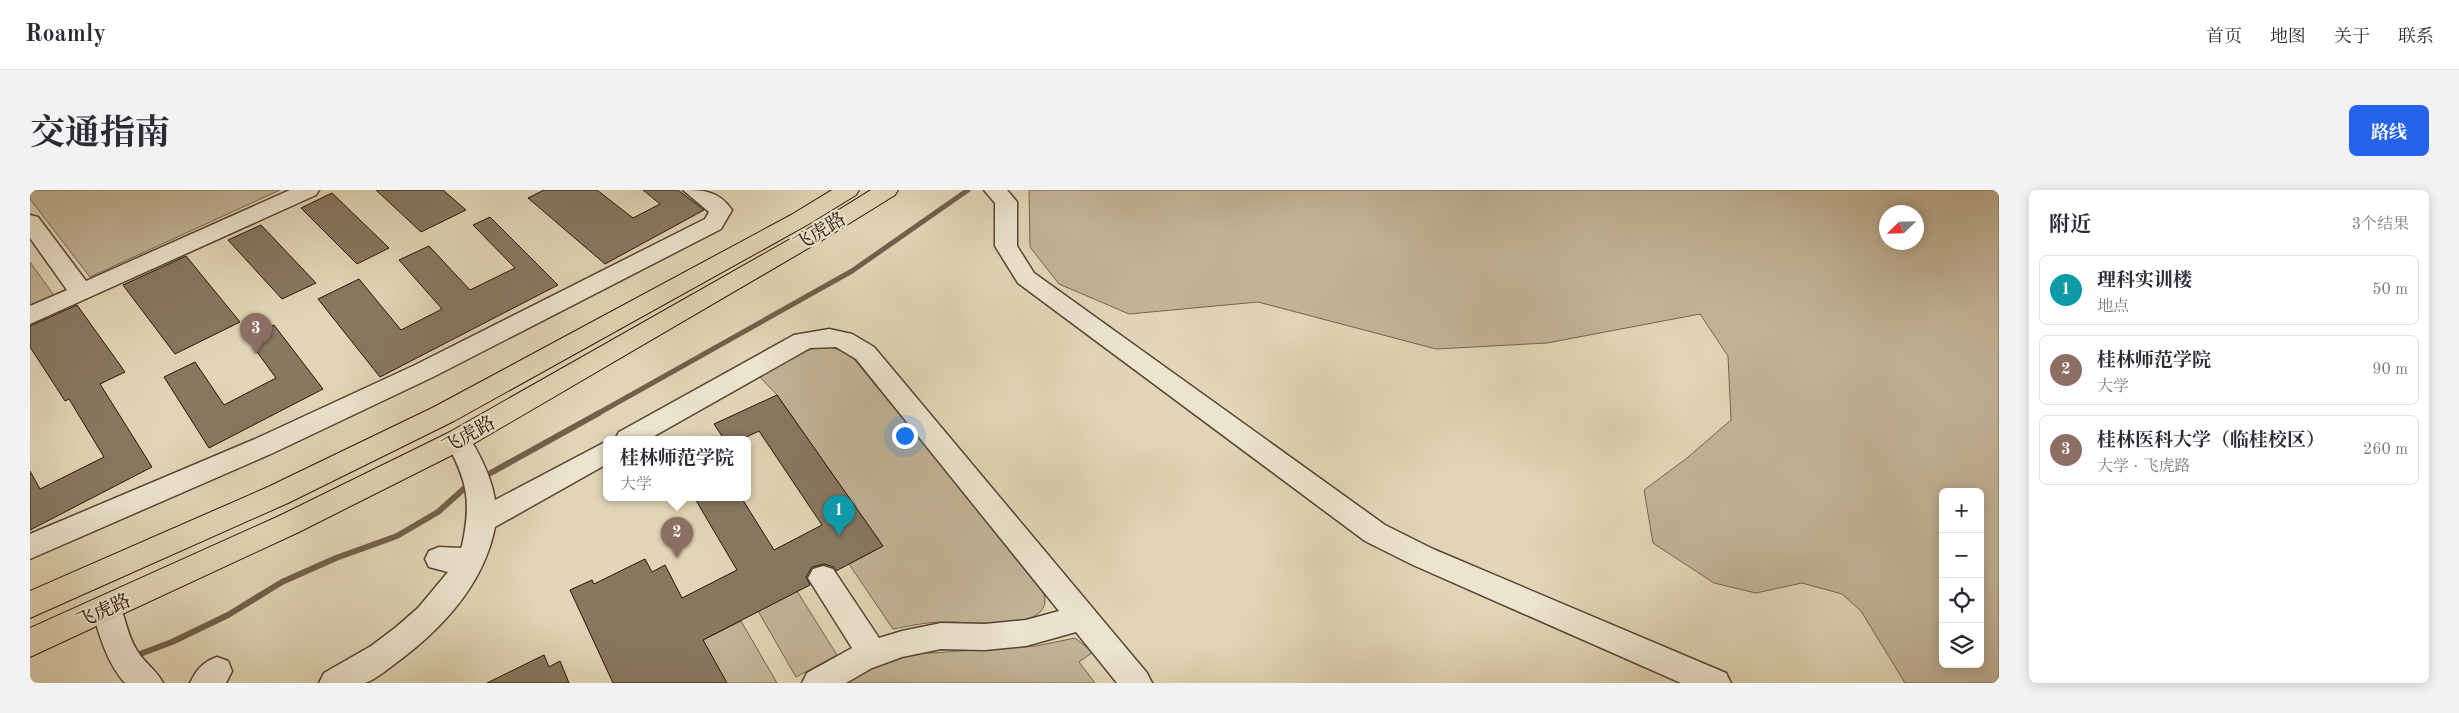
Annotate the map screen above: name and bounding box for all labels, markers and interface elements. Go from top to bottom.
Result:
text: Roamly [25,23,106,47]
text: 首页 [2206,28,2242,46]
text: 地图 [2270,28,2306,46]
text: 关于 [2334,28,2370,46]
text: 联系 [2398,28,2434,46]
button: 路线 [2349,105,2429,156]
text: 交通指南 [30,117,170,152]
north arrow [1879,205,1924,250]
street label: 飞虎路 [790,209,850,256]
text: 附近 [2049,215,2091,236]
text: 3个结果 [2352,217,2409,233]
text: 理科实训楼 [2097,272,2192,291]
text: 1 [2061,282,2071,298]
text: 50 m [2372,282,2408,298]
text: 地点 [2097,299,2129,315]
pin: 3 [240,313,272,354]
text: 桂林师范学院 [2097,352,2211,371]
text: 2 [2061,362,2071,378]
text: 90 m [2372,362,2408,378]
text: 大学 [2097,379,2129,395]
street label: 飞虎路 [439,412,499,458]
your location [892,423,918,449]
text: 桂林医科大学（临桂校区） [2097,432,2325,451]
popup [603,436,751,501]
text: 3 [2061,442,2071,458]
text: 260 m [2363,442,2408,458]
text: 桂林师范学院 [620,450,734,469]
text: 大学 · 飞虎路 [2097,459,2190,475]
text: 大学 [620,477,652,493]
map controls [1939,488,1984,668]
button: + [1939,488,1984,533]
pin: 1 [823,495,855,536]
pin: 2 [661,517,693,558]
button: − [1939,533,1984,578]
button: locate [1939,578,1984,623]
street label: 飞虎路 [73,590,134,633]
button: layers [1939,623,1984,668]

